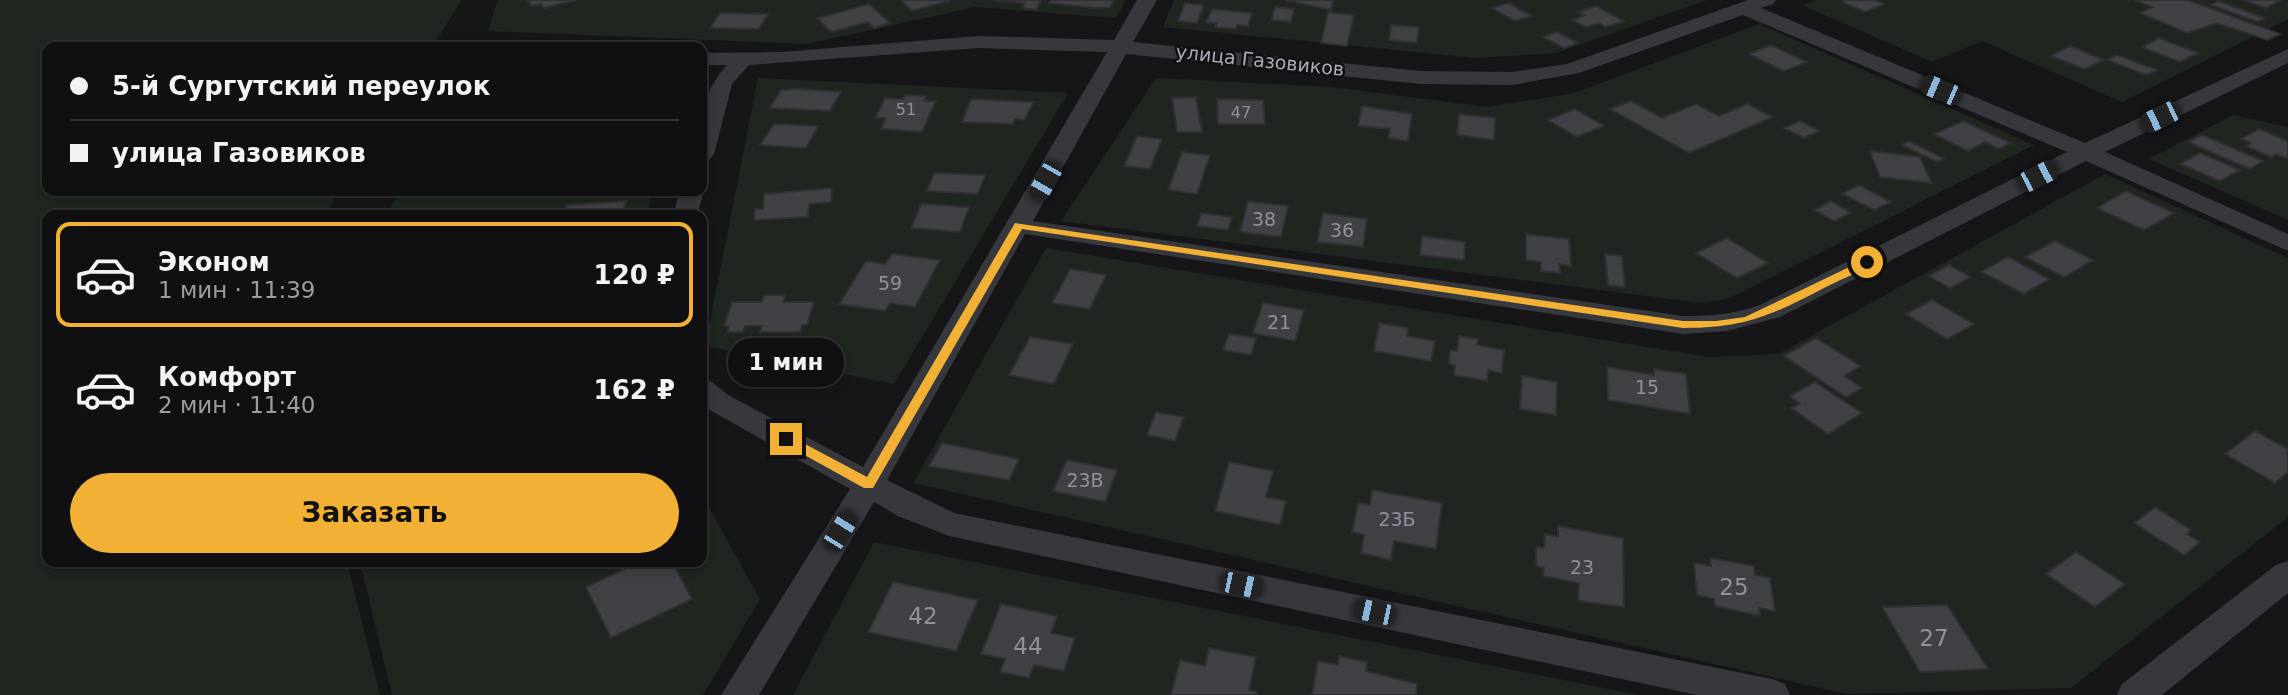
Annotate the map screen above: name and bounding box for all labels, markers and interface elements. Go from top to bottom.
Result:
street label: улица Газовиков [1175,40,1345,80]
text: 5-й Сургутский переулок [112,71,490,101]
car [1917,72,1964,108]
car [2137,98,2184,136]
house number: 51 [896,100,916,119]
house number: 47 [1231,103,1251,122]
text: улица Газовиков [112,138,366,168]
car [2015,157,2062,195]
car [1026,158,1065,204]
house number: 38 [1252,208,1276,230]
house number: 36 [1330,219,1354,241]
icon: car [74,243,137,306]
route start [1851,246,1883,278]
text: Эконом [158,247,270,277]
text: 120 ₽ [594,260,675,290]
house number: 59 [878,272,902,294]
text: 1 мин · 11:39 [158,277,316,303]
house number: 21 [1267,311,1291,333]
callout: 1 мин [728,338,844,386]
text: 1 мин [749,349,823,375]
icon: car [74,358,137,421]
text: Комфорт [158,362,296,392]
text: 162 ₽ [594,375,675,405]
house number: 15 [1635,376,1659,398]
text: 2 мин · 11:40 [158,392,316,418]
route end [770,423,802,455]
house number: 23В [1066,469,1104,491]
button: Заказать [70,473,679,553]
car [820,508,861,554]
house number: 23Б [1378,508,1416,530]
house number: 23 [1570,556,1594,578]
car [1219,570,1264,600]
house number: 25 [1719,574,1749,600]
car [1352,597,1397,627]
house number: 42 [908,603,938,629]
house number: 27 [1919,625,1949,651]
house number: 44 [1013,633,1043,659]

